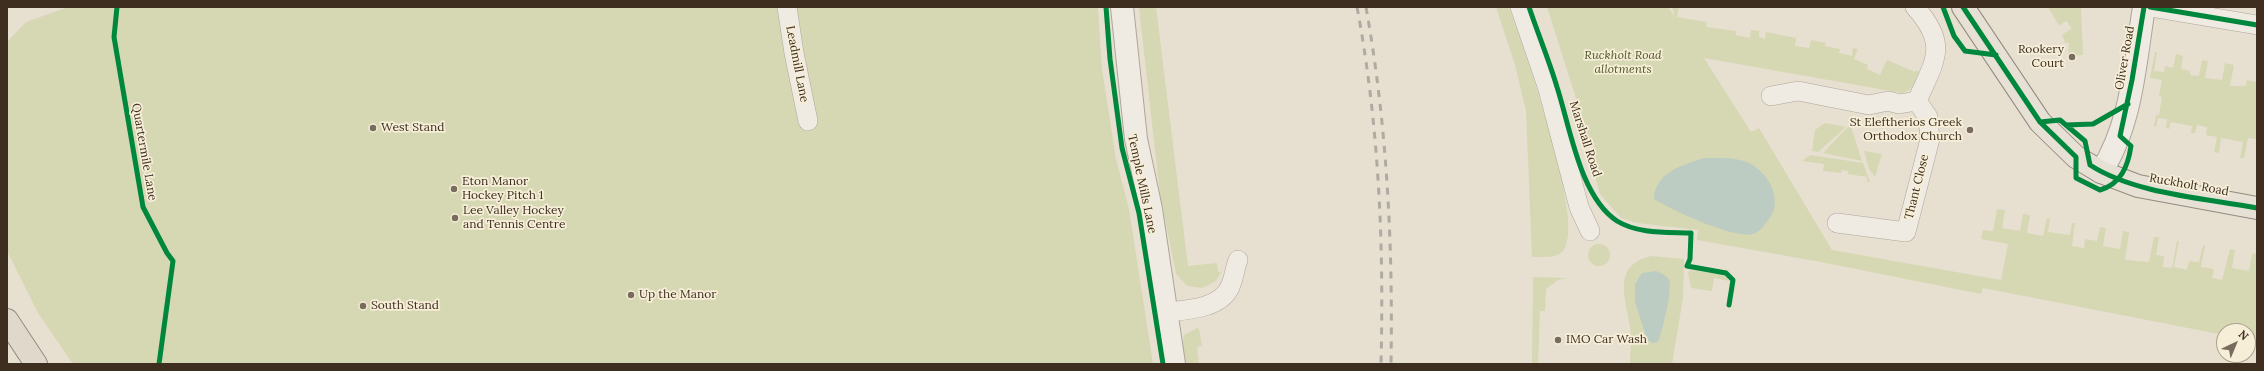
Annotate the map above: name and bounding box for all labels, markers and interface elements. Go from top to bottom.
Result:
street label: Leadmill Lane [783,24,811,104]
street label: Oliver Road [2112,25,2138,91]
place label: Rookery Court [2018,43,2064,71]
park label: Ruckholt Road allotments [1584,49,1662,77]
marker: Rookery Court [2067,52,2077,62]
street label: Marshall Road [1566,99,1604,179]
street label: Quartermile Lane [128,102,160,202]
place label: St Eleftherios Greek Orthodox Church [1850,116,1962,144]
place label: West Stand [381,121,444,135]
marker: West Stand [368,123,378,133]
marker: St Eleftherios Greek Orthodox Church [1965,125,1975,135]
street label: Temple Mills Lane [1124,133,1160,235]
street label: Thant Close [1902,153,1932,221]
street label: Ruckholt Road [2148,171,2230,199]
place label: Eton Manor Hockey Pitch 1 [462,175,543,203]
marker: Eton Manor Hockey Pitch 1 [449,184,459,194]
place label: Lee Valley Hockey and Tennis Centre [463,204,565,232]
marker: Lee Valley Hockey and Tennis Centre [450,213,460,223]
place label: Up the Manor [639,288,717,302]
marker: Up the Manor [626,290,636,300]
place label: South Stand [371,299,439,313]
marker: South Stand [358,301,368,311]
north arrow [2216,323,2256,363]
text: N [2236,327,2252,343]
place label: IMO Car Wash [1566,333,1647,347]
marker: IMO Car Wash [1553,335,1563,345]

